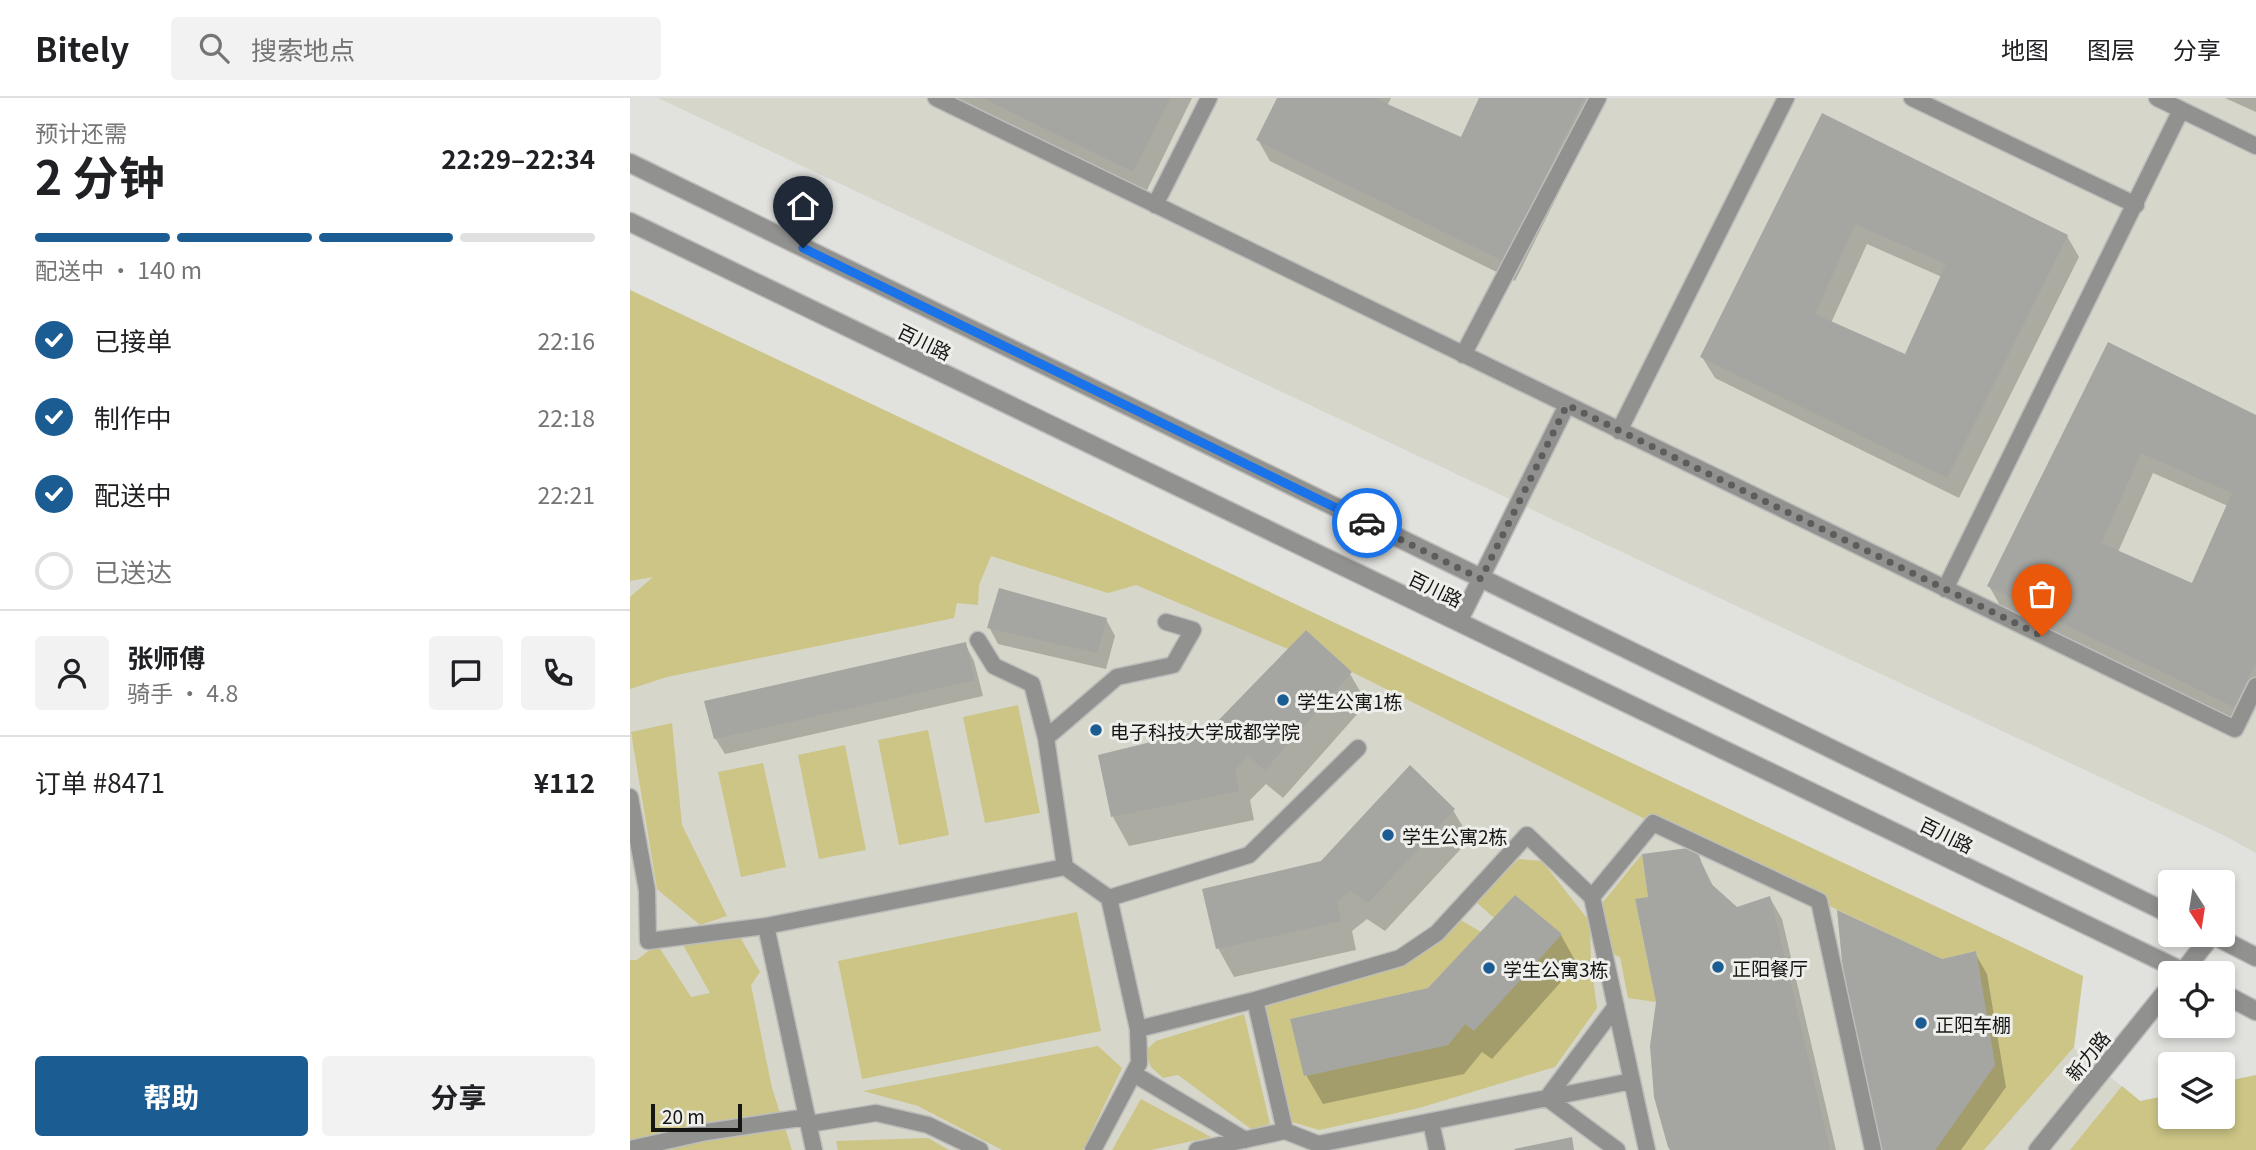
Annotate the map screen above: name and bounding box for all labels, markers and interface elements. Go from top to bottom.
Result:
search box [171,17,661,80]
text: Bitely [35,24,129,72]
icon: search [195,29,233,67]
text: 搜索地点 [251,30,355,67]
text: 地图 [2001,31,2049,66]
text: 图层 [2087,31,2135,66]
text: 分享 [2173,31,2221,66]
text: 预计还需 [35,115,127,149]
text: 22:29–22:34 [441,139,595,176]
text: 2 分钟 [35,142,165,208]
pin [773,176,833,248]
icon: home [784,187,822,225]
text: 配送中 · 140 m [35,252,202,286]
street label: 百川路 [893,316,957,366]
icon: check [35,321,73,359]
text: 已接单 [94,321,172,358]
text: 22:16 [538,323,595,357]
icon: check [35,398,73,436]
text: 制作中 [94,398,172,435]
text: 22:18 [538,400,595,434]
icon: check [35,475,73,513]
text: 配送中 [94,475,172,512]
text: 22:21 [538,477,595,511]
courier [1332,488,1402,558]
icon: car [1348,504,1386,542]
text: 已送达 [94,552,172,589]
street label: 百川路 [1404,563,1468,613]
pin [2012,564,2072,636]
icon: bag [2023,575,2061,613]
button: person [35,636,109,710]
button: chat [429,636,503,710]
button: phone [521,636,595,710]
text: 张师傅 [127,638,205,675]
text: 骑手 · 4.8 [127,675,238,709]
place label: 学生公寓1栋 [1297,687,1403,714]
marker: 学生公寓1栋 [1275,692,1291,708]
place label: 电子科技大学成都学院 [1110,717,1300,744]
marker: 电子科技大学成都学院 [1088,722,1104,738]
text: 订单 #8471 [35,763,165,800]
text: ¥112 [534,763,595,800]
street label: 百川路 [1915,809,1979,859]
place label: 学生公寓2栋 [1402,822,1508,849]
marker: 学生公寓2栋 [1380,827,1396,843]
north arrow [2158,870,2235,947]
map controls [2158,870,2235,1129]
place label: 正阳餐厅 [1732,954,1808,981]
place label: 学生公寓3栋 [1503,955,1609,982]
marker: 正阳餐厅 [1710,959,1726,975]
marker: 学生公寓3栋 [1481,960,1497,976]
button: locate [2158,961,2235,1038]
place label: 正阳车棚 [1935,1010,2011,1037]
marker: 正阳车棚 [1913,1015,1929,1031]
street label: 新力路 [2059,1024,2115,1086]
button: layers [2158,1052,2235,1129]
button: 帮助 [35,1056,308,1136]
button: 分享 [322,1056,595,1136]
scale bar [651,1101,742,1133]
text: 20 m [662,1102,705,1129]

